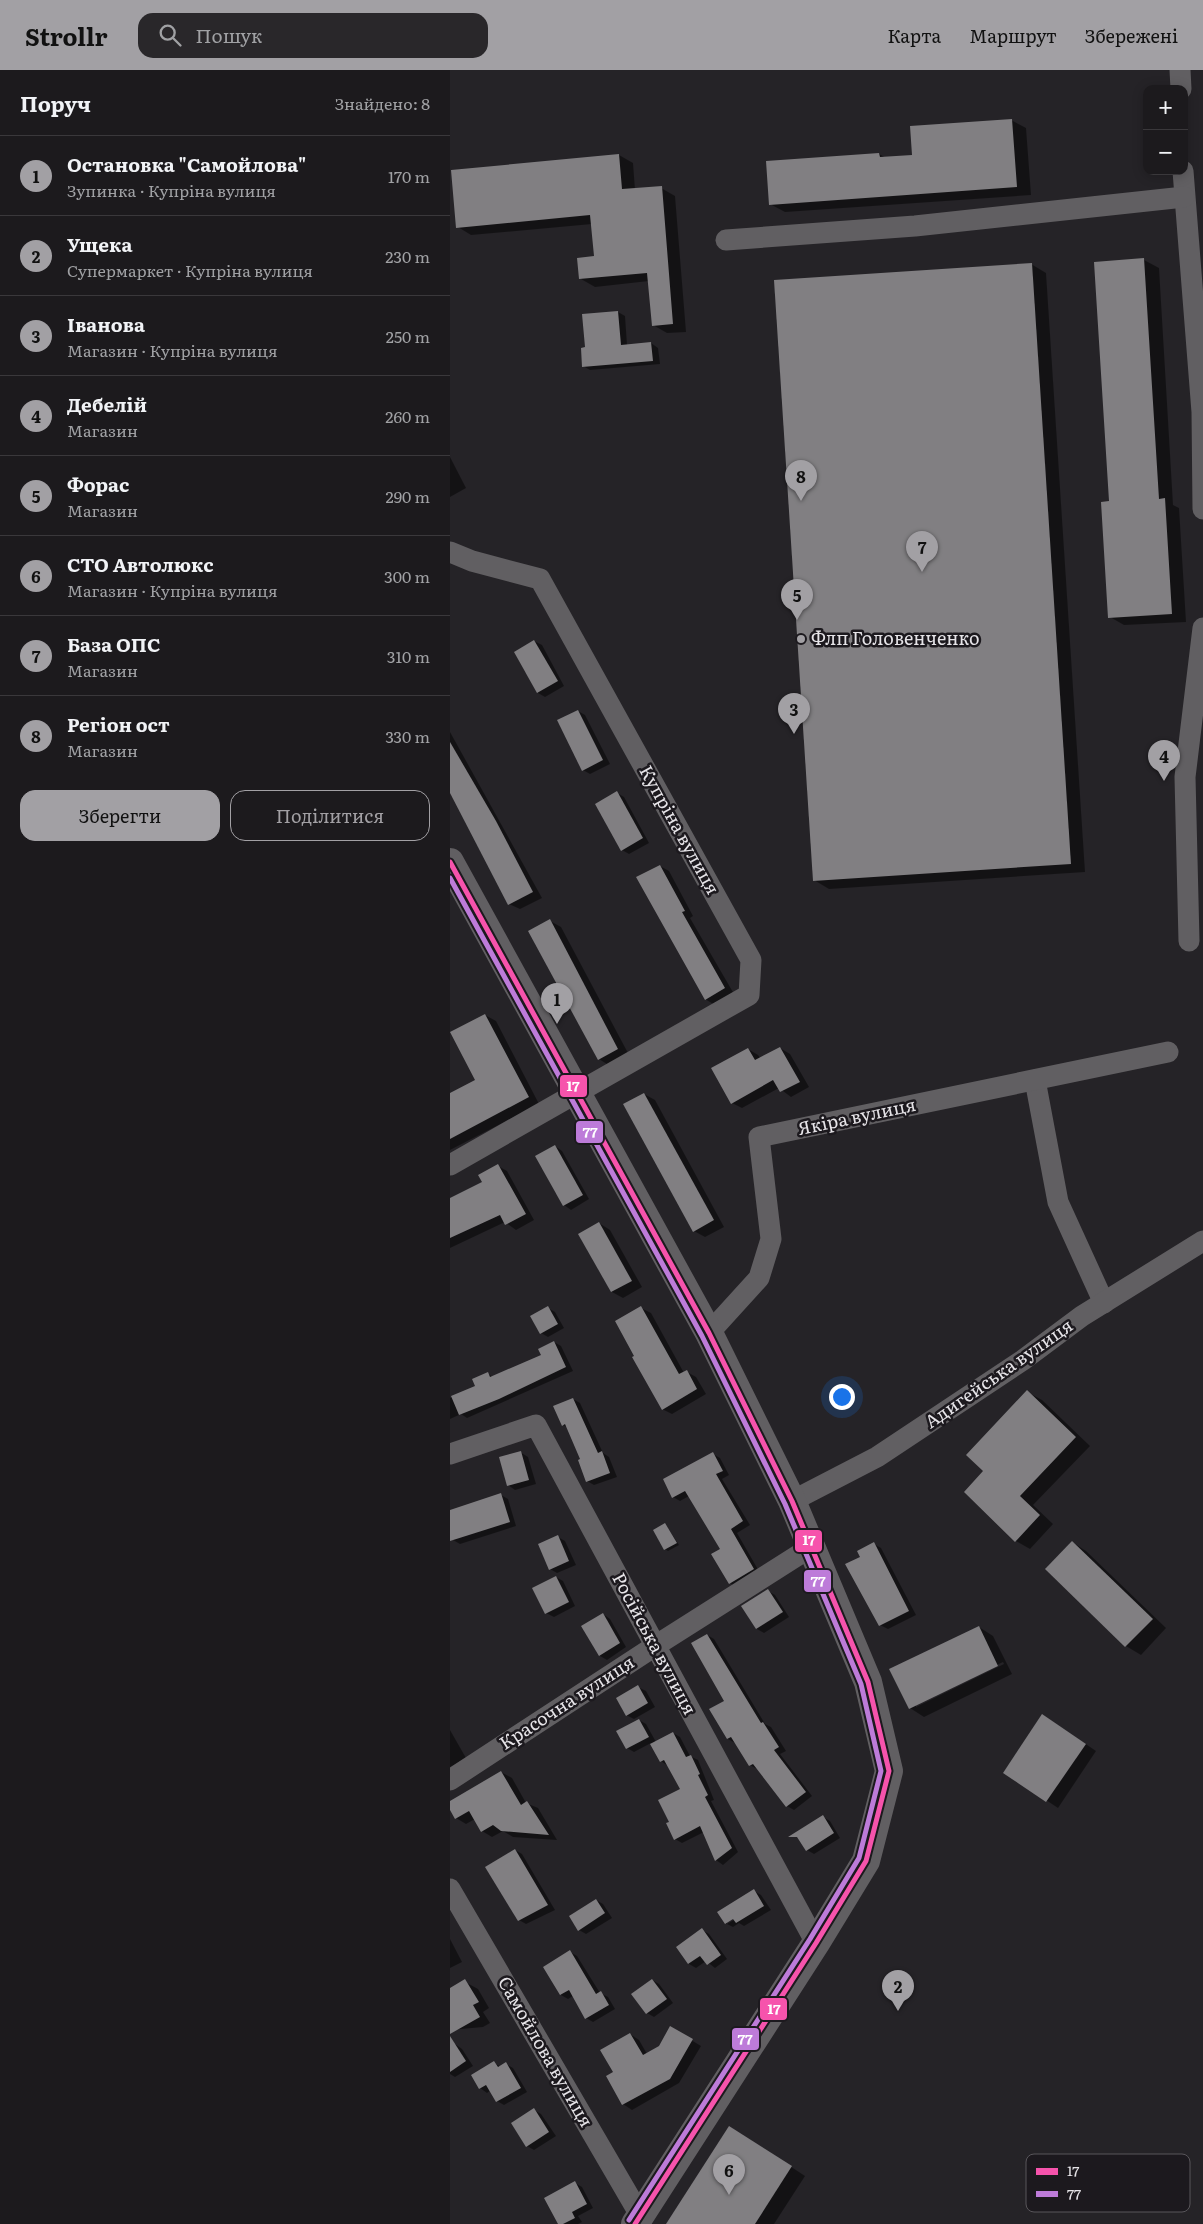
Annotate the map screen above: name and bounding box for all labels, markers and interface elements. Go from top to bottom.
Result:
search box [138,13,488,58]
text: Strollr [25,18,108,53]
icon: search [156,21,184,49]
text: Пошук [196,21,262,49]
text: Карта [887,22,941,49]
text: Маршрут [969,22,1057,49]
text: Збережені [1085,22,1178,49]
map controls [1143,85,1188,175]
button: + [1143,85,1188,130]
text: Поруч [20,87,91,118]
text: Знайдено: 8 [335,91,430,115]
button: − [1143,130,1188,175]
text: Остановка "Самойлова" [67,150,306,178]
text: 1 [33,164,39,188]
text: 170 m [388,164,430,188]
text: Зупинка · Купріна вулиця [67,178,276,202]
text: Ущека [67,230,132,258]
text: 2 [32,244,40,268]
text: 230 m [385,244,430,268]
text: Супермаркет · Купріна вулиця [67,258,313,282]
text: Іванова [67,310,145,338]
text: 3 [32,324,40,348]
text: 250 m [386,324,430,348]
text: Магазин · Купріна вулиця [67,338,278,362]
text: Дебелій [67,390,147,418]
text: 4 [31,404,41,428]
text: 260 m [385,404,430,428]
text: Магазин [67,418,138,442]
pin: 8 [785,460,817,501]
text: Форас [67,470,129,498]
text: 5 [32,484,40,508]
text: 290 m [386,484,430,508]
text: Магазин [67,498,138,522]
pin: 7 [906,531,938,572]
text: СТО Автолюкс [67,550,214,578]
text: 6 [31,564,41,588]
text: 300 m [384,564,430,588]
text: Магазин · Купріна вулиця [67,578,278,602]
pin: 5 [781,579,813,620]
place label: Флп Головенченко [811,624,980,651]
text: База ОПС [67,630,160,658]
marker: Флп Головенченко [795,633,807,645]
text: 7 [32,644,40,668]
text: 310 m [387,644,430,668]
text: Магазин [67,658,138,682]
pin: 3 [778,693,810,734]
text: Регіон ост [67,710,170,738]
text: 8 [31,724,41,748]
text: 330 m [385,724,430,748]
text: Магазин [67,738,138,762]
pin: 4 [1148,740,1180,781]
street label: Купріна вулиця [634,760,727,899]
button: Зберегти [20,790,220,841]
button: Поділитися [230,790,430,841]
pin: 1 [541,983,573,1024]
line badge: 17 [559,1074,588,1098]
text: 17 [567,1075,580,1095]
street label: Якіра вулиця [795,1090,918,1141]
line badge: 77 [575,1120,604,1144]
text: 77 [582,1121,598,1141]
street label: Адигейська вулиця [918,1311,1078,1434]
your location [829,1384,855,1410]
line badge: 17 [794,1529,823,1553]
text: 17 [803,1529,816,1549]
street label: Російська вулиця [606,1567,704,1719]
line badge: 77 [803,1569,832,1593]
text: 77 [810,1570,826,1590]
street label: Красочна вулиця [493,1648,639,1756]
pin: 2 [882,1970,914,2011]
street label: Самойлова вулиця [492,1971,601,2132]
line badge: 17 [759,1997,788,2021]
text: 17 [768,1998,781,2018]
line badge: 77 [731,2027,760,2051]
text: 77 [737,2028,753,2048]
pin: 6 [713,2154,745,2195]
legend [1026,2154,1190,2212]
text: 17 [1067,2160,1079,2180]
text: 77 [1067,2183,1081,2203]

